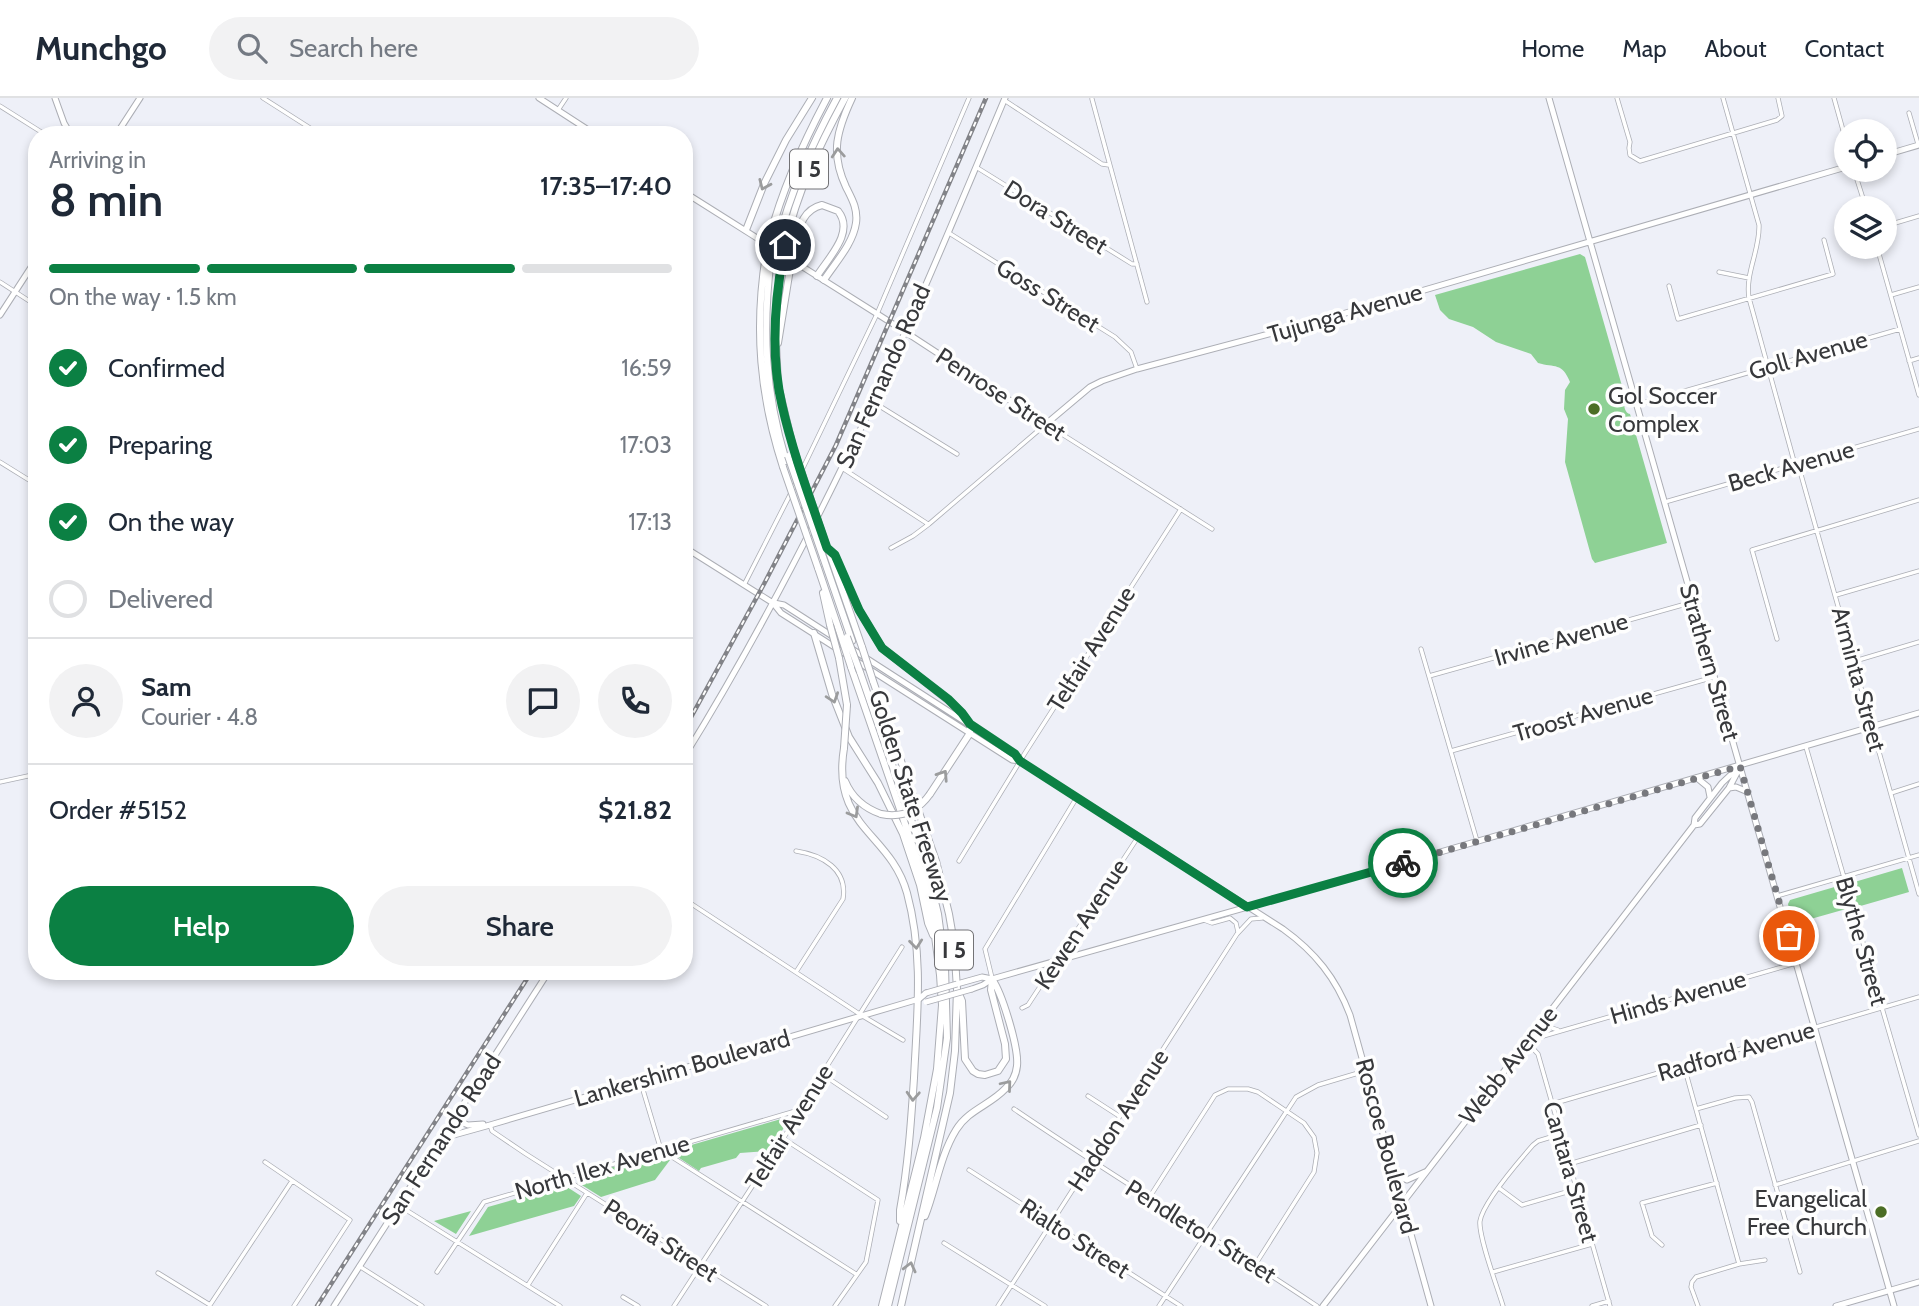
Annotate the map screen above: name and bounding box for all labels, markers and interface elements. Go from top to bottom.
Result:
search box [209,17,699,80]
text: Munchgo [35,28,167,68]
icon: search [233,29,271,67]
text: Search here [289,32,418,64]
text: Home [1521,34,1584,63]
text: Map [1622,34,1667,63]
text: About [1705,34,1767,63]
text: Contact [1805,34,1884,63]
map controls [1834,119,1897,259]
button: locate [1834,119,1897,182]
text: Arriving in [49,146,146,174]
one-way arrow [831,147,846,158]
road number: I 5 [790,150,828,188]
text: 17:35–17:40 [540,170,672,202]
text: 8 min [49,172,163,228]
street label: Dora Street [999,174,1113,260]
one-way arrow [758,178,772,190]
button: layers [1834,196,1897,259]
pin [755,215,815,275]
icon: home [766,226,804,264]
street label: Goss Street [991,252,1105,338]
street label: Tujunga Avenue [1264,277,1426,349]
street label: San Fernando Road [829,280,937,472]
text: On the way · 1.5 km [49,283,237,311]
street label: Goll Avenue [1745,324,1871,386]
street label: Penrose Street [931,341,1071,447]
icon: check [49,349,87,387]
text: Confirmed [108,352,225,384]
text: 16:59 [621,354,672,382]
place label: Gol Soccer Complex [1608,381,1717,438]
marker: Gol Soccer Complex [1586,401,1602,417]
icon: check [49,426,87,464]
text: Preparing [108,429,212,461]
text: 17:03 [620,431,672,459]
street label: Beck Avenue [1725,434,1857,498]
icon: check [49,503,87,541]
text: On the way [108,506,234,538]
text: 17:13 [628,508,672,536]
street label: Strathern Street [1674,580,1746,744]
street label: Telfair Avenue [1041,581,1141,717]
text: Delivered [108,583,213,615]
street label: Arminta Street [1826,604,1892,754]
street label: Irvine Avenue [1491,606,1631,672]
button: person [49,664,123,738]
button: chat [506,664,580,738]
button: phone [598,664,672,738]
text: Sam [141,671,192,703]
street label: Troost Avenue [1510,680,1656,748]
street label: Golden State Freeway [863,686,959,906]
one-way arrow [825,692,839,704]
text: Courier · 4.8 [141,703,258,731]
one-way arrow [934,770,947,783]
text: Order #5152 [49,794,187,826]
text: $21.82 [598,794,672,826]
one-way arrow [846,806,859,819]
courier [1368,828,1438,898]
icon: bike [1384,844,1422,882]
street label: Kewen Avenue [1028,853,1134,995]
street label: Blythe Street [1830,873,1894,1009]
button: Help [49,886,354,966]
button: Share [368,886,672,966]
pin [1759,906,1819,966]
icon: bag [1770,917,1808,955]
road number: I 5 [935,930,973,970]
one-way arrow [908,939,923,950]
street label: Hinds Avenue [1607,964,1749,1030]
street label: Webb Avenue [1453,1000,1563,1130]
street label: Radford Avenue [1654,1015,1818,1087]
street label: Lankershim Boulevard [571,1023,793,1113]
street label: Haddon Avenue [1061,1044,1175,1196]
street label: San Fernando Road [375,1048,507,1230]
street label: Roscoe Boulevard [1350,1055,1424,1237]
street label: Telfair Avenue [739,1059,839,1195]
one-way arrow [999,1080,1011,1093]
one-way arrow [905,1091,920,1102]
street label: Cantara Street [1537,1098,1605,1246]
street label: North Ilex Avenue [511,1128,693,1206]
street label: Pendleton Street [1120,1173,1282,1289]
place label: Evangelical Free Church [1747,1184,1867,1241]
street label: Peoria Street [599,1192,723,1288]
street label: Rialto Street [1015,1192,1135,1284]
marker: Evangelical Free Church [1873,1204,1889,1220]
one-way arrow [902,1261,917,1273]

